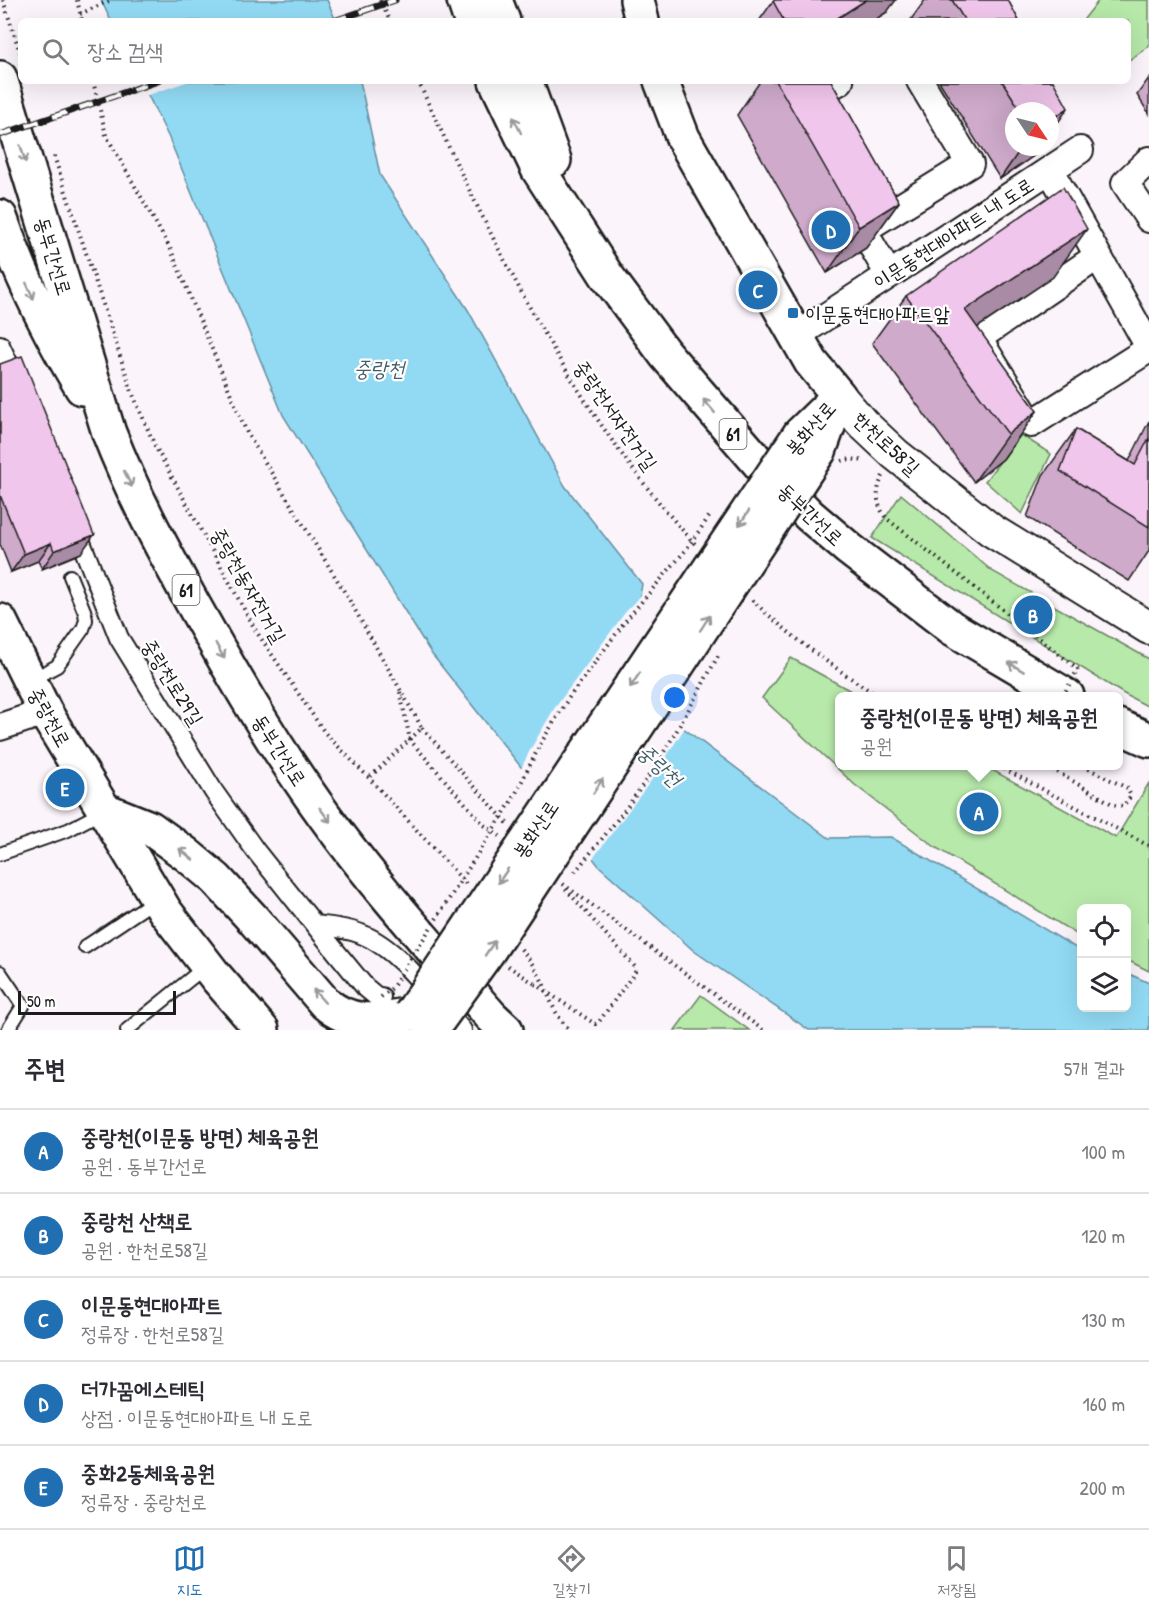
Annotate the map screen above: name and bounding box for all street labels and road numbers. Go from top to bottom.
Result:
street label: 이문동현대아파트 내 도로 [868,171,1038,295]
street label: 동부간선로 [29,214,79,298]
street label: 중랑천서자전거길 [568,355,664,475]
street label: 봉화산로 [779,395,841,461]
street label: 한천로58길 [848,405,926,481]
road number: 61 [720,419,746,449]
street label: 동부간선로 [772,477,850,551]
street label: 중랑천동자전거길 [205,522,293,648]
road number: 61 [172,575,200,605]
street label: 중랑천로29길 [136,634,210,730]
street label: 중랑천로 [23,682,77,752]
street label: 동부간선로 [247,709,313,791]
street label: 봉화산로 [506,795,564,863]

